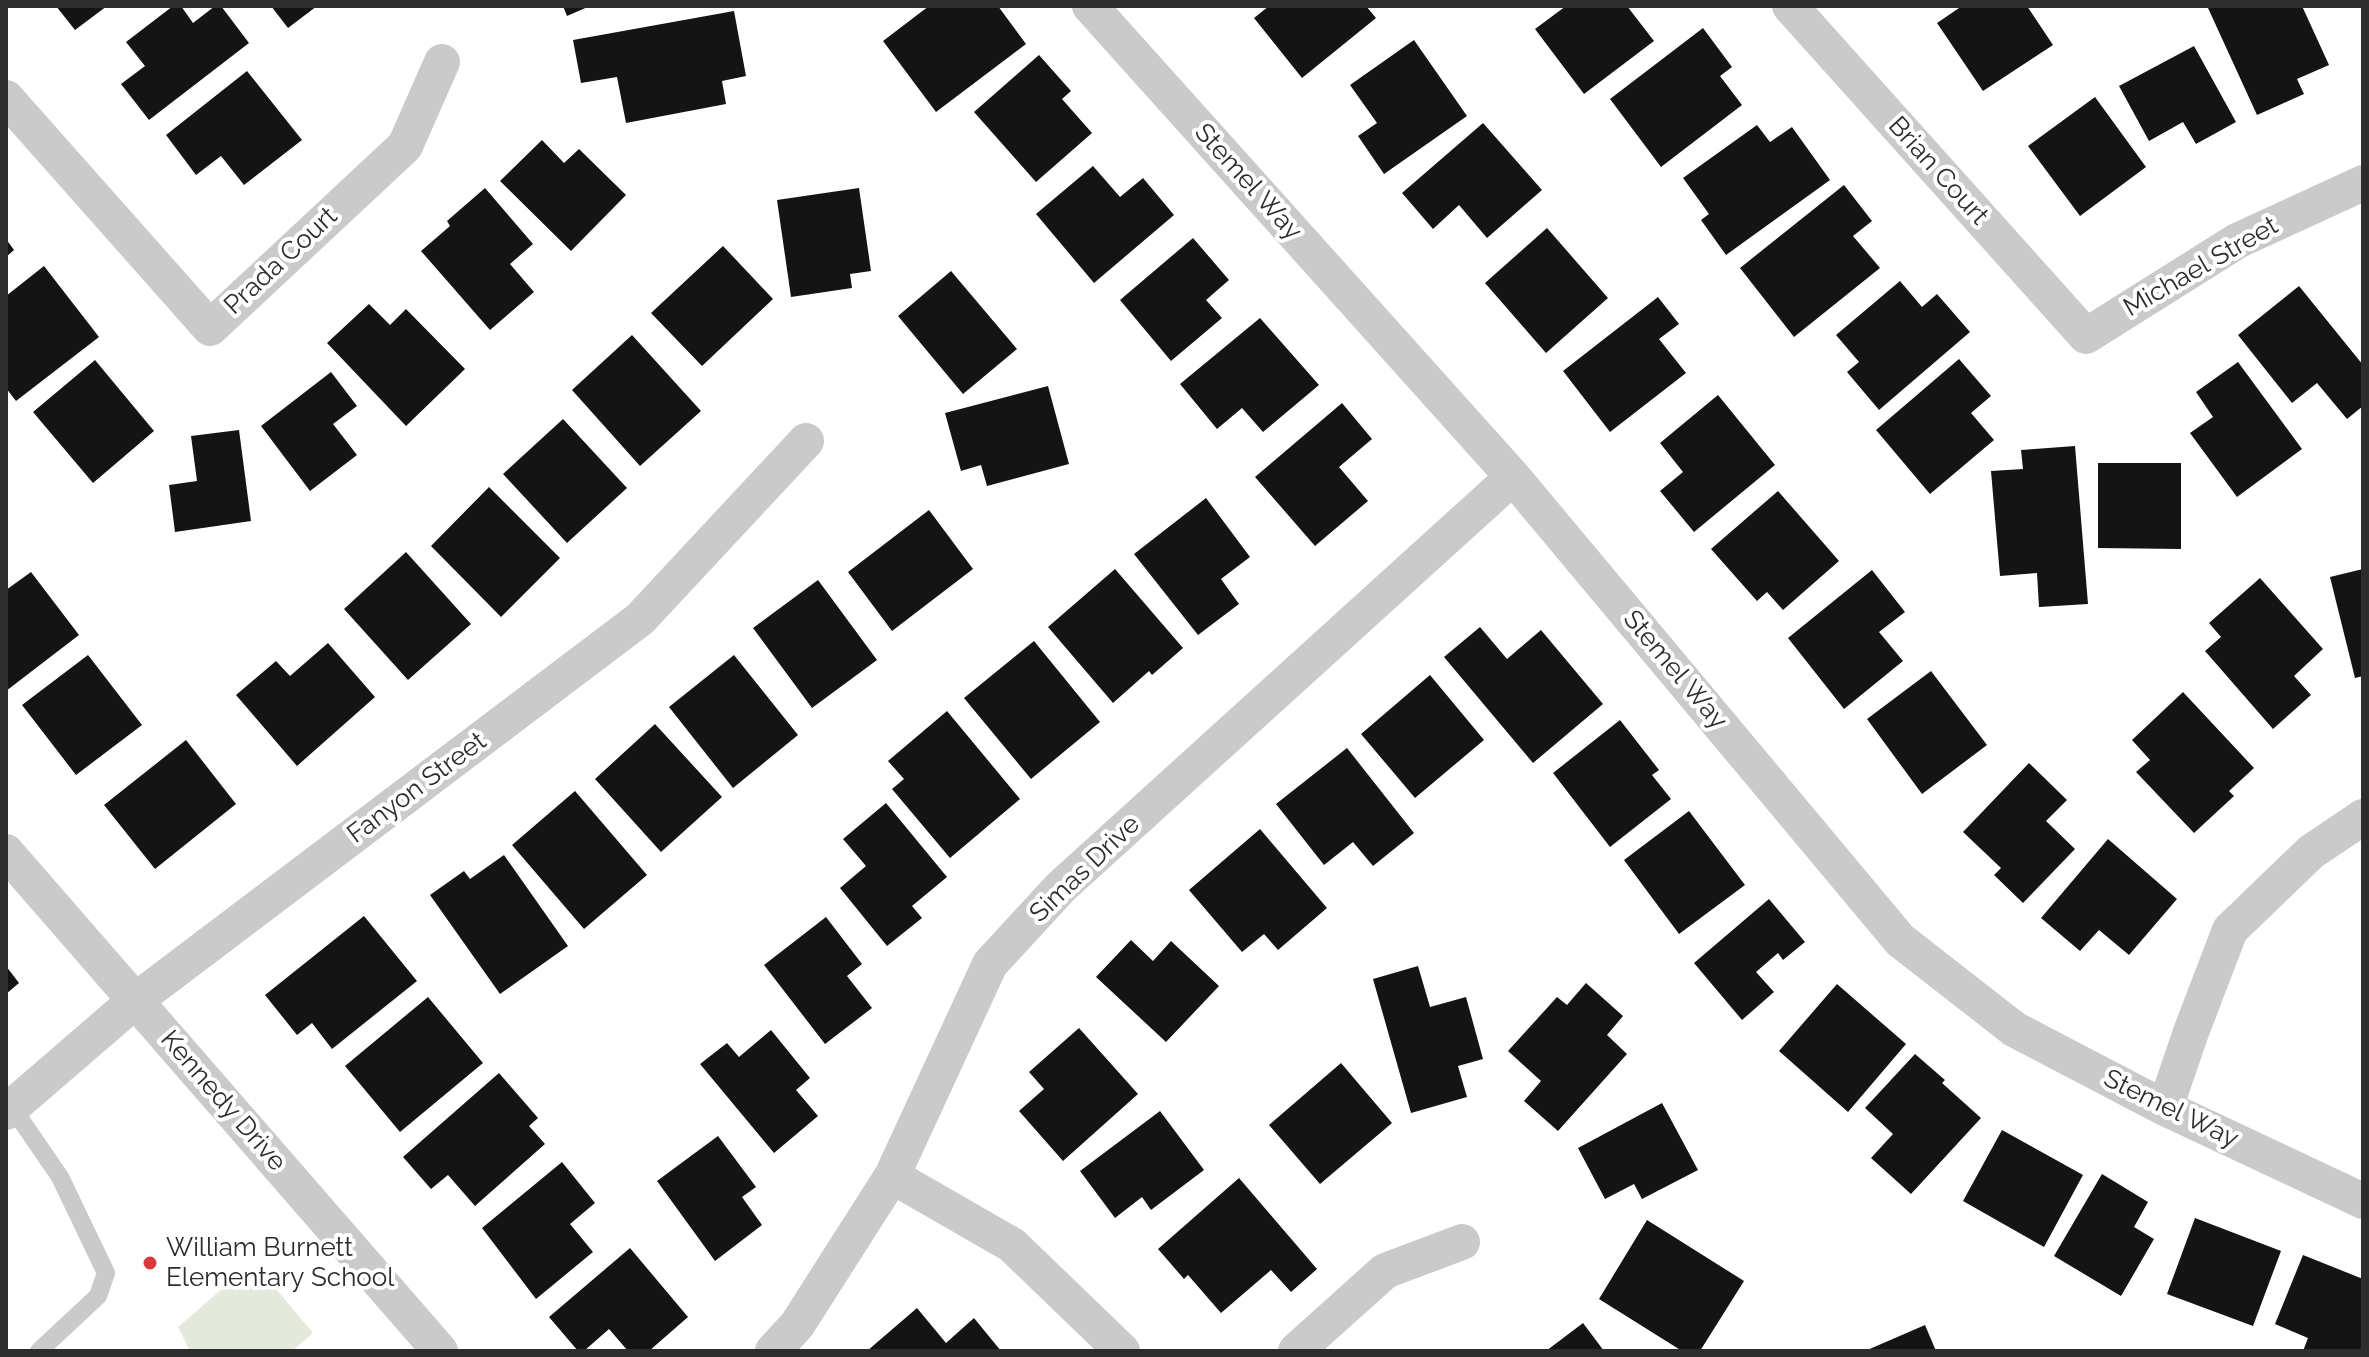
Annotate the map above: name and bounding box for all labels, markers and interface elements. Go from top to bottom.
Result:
street label: Brian Court [1881,111,1995,231]
street label: Stemel Way [1188,117,1308,247]
street label: Prada Court [218,201,344,321]
street label: Michael Street [2118,210,2284,324]
street label: Stemel Way [1616,604,1734,736]
street label: Fanyon Street [341,726,493,850]
street label: Simas Drive [1024,809,1146,929]
street label: Kennedy Drive [154,1024,292,1178]
street label: Stemel Way [2099,1063,2243,1155]
place label: William Burnett Elementary School [166,1232,394,1294]
marker: William Burnett Elementary School [141,1254,159,1272]

